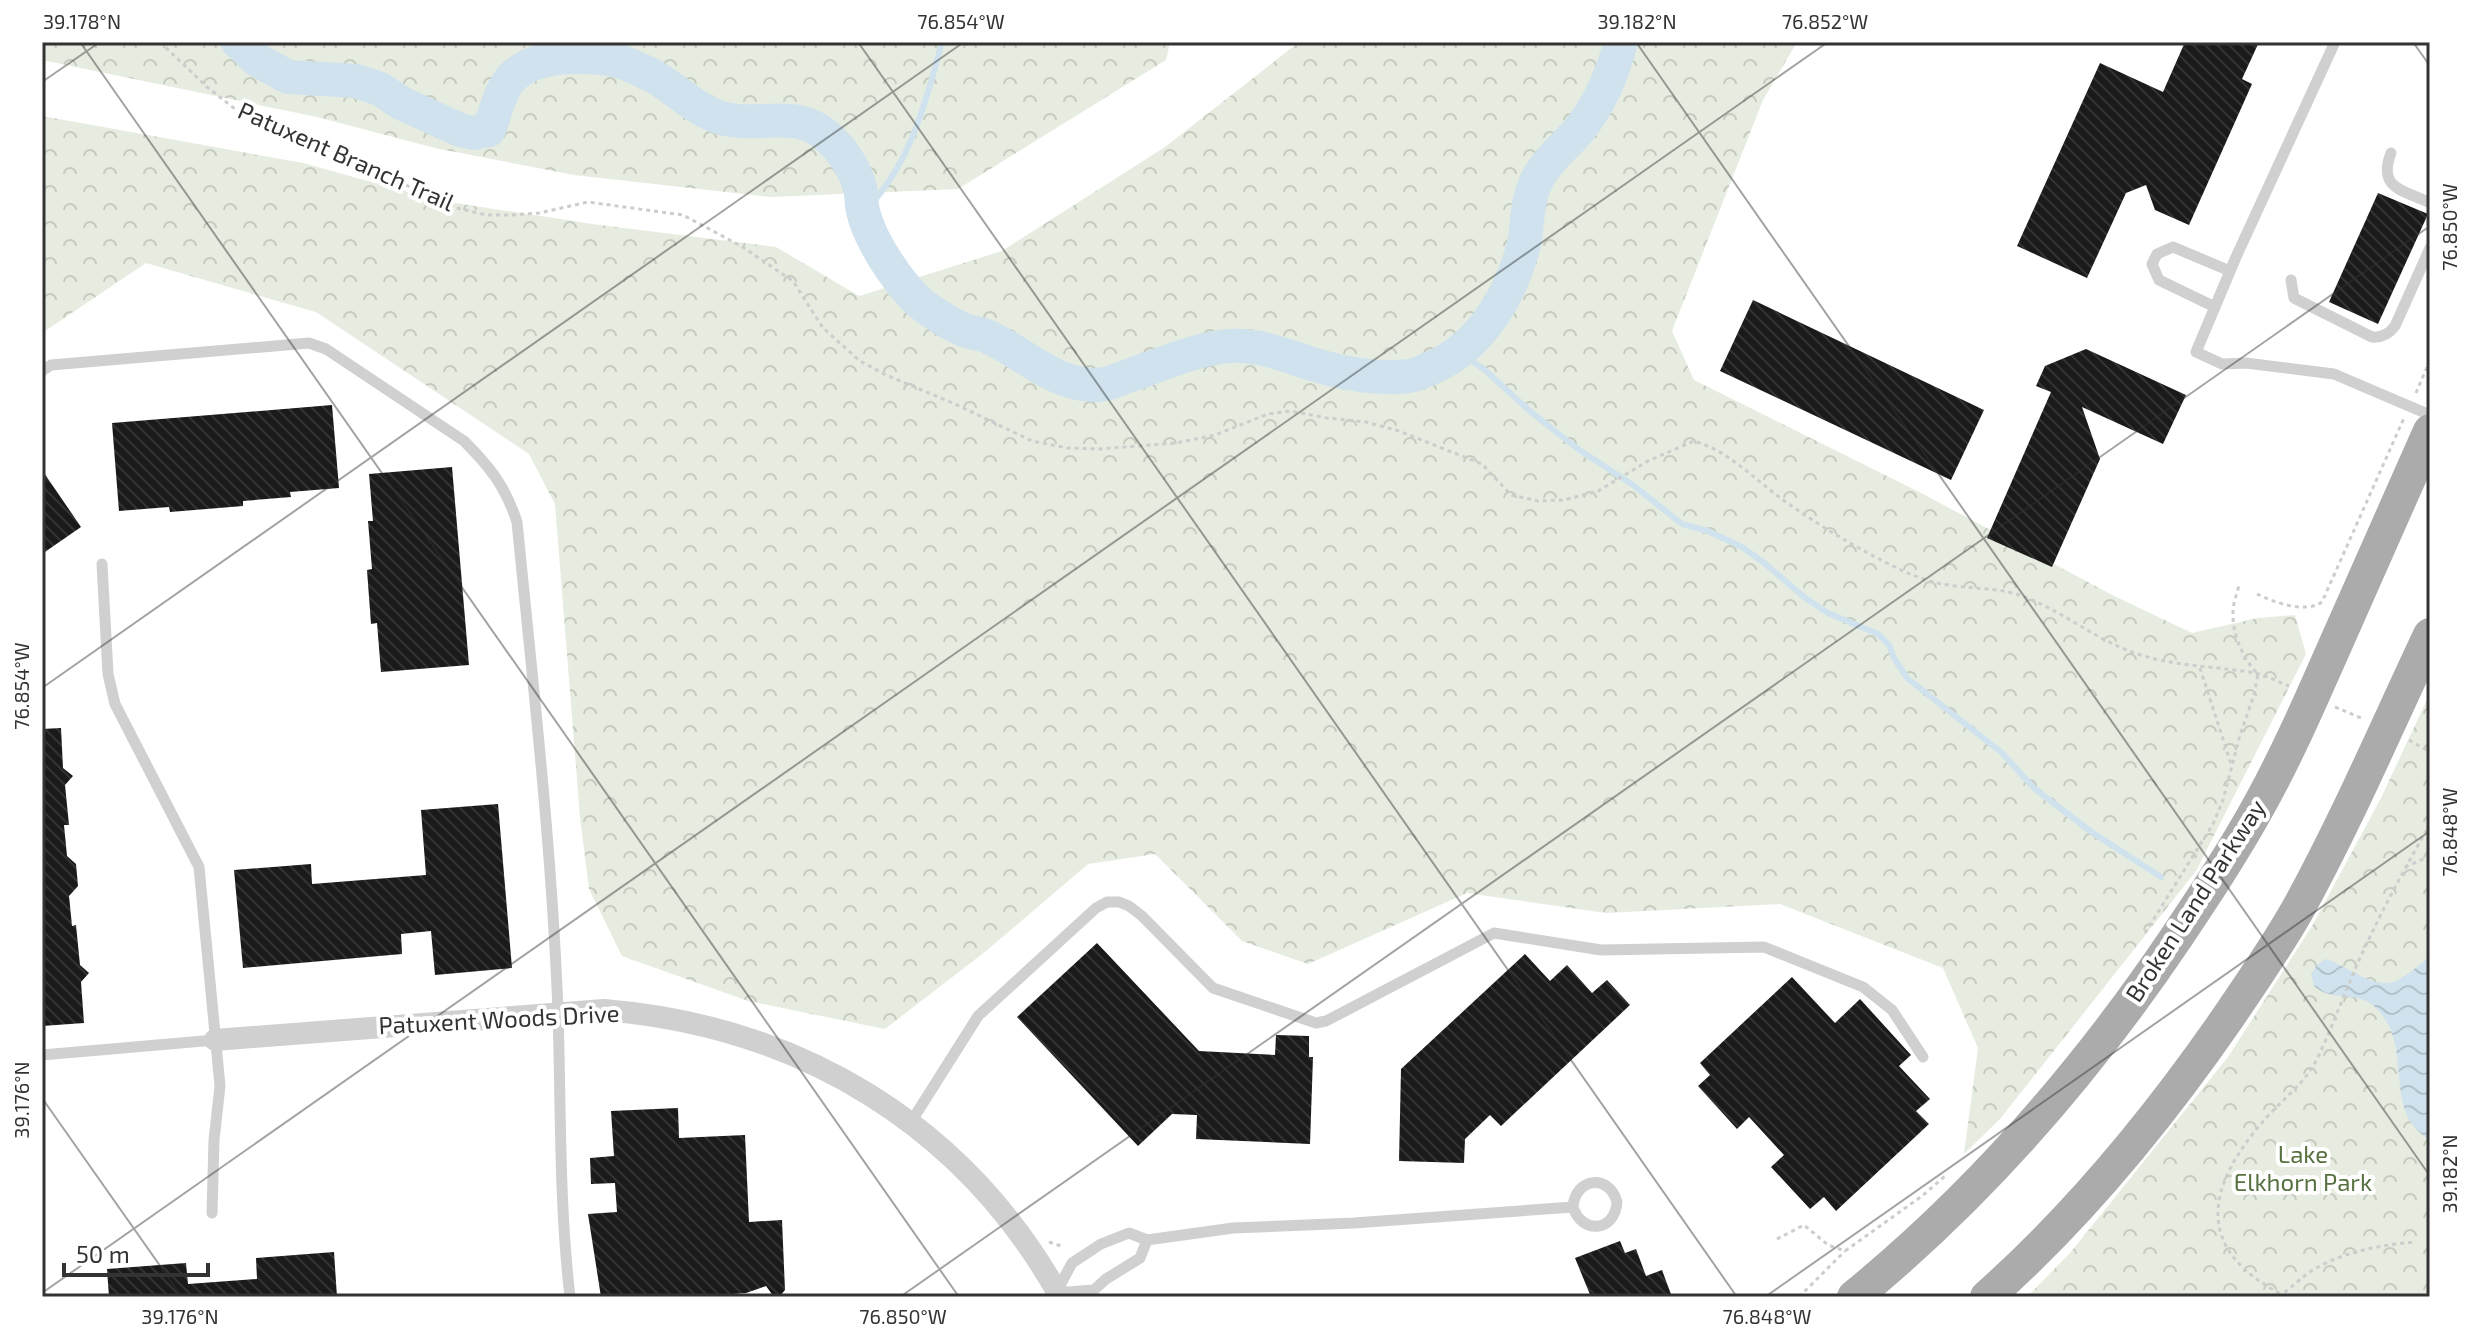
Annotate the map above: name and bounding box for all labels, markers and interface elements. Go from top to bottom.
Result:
text: 39.178°N [43,9,121,33]
text: 76.854°W [917,9,1005,33]
text: 39.182°N [1598,9,1676,33]
text: 76.852°W [1782,9,1868,33]
street label: Patuxent Branch Trail [234,95,459,216]
text: 76.850°W [2437,183,2461,271]
text: 76.854°W [9,642,33,730]
text: 76.848°W [2437,787,2461,877]
street label: Broken Land Parkway [2119,793,2271,1007]
street label: Patuxent Woods Drive [378,998,620,1039]
text: 39.176°N [9,1061,33,1139]
text: 39.182°N [2437,1135,2461,1213]
park label: Lake Elkhorn Park [2234,1139,2372,1196]
scale bar [64,1227,208,1277]
text: 50 m [76,1239,130,1268]
text: 39.176°N [141,1304,219,1328]
text: 76.850°W [859,1304,947,1328]
text: 76.848°W [1722,1304,1812,1328]

